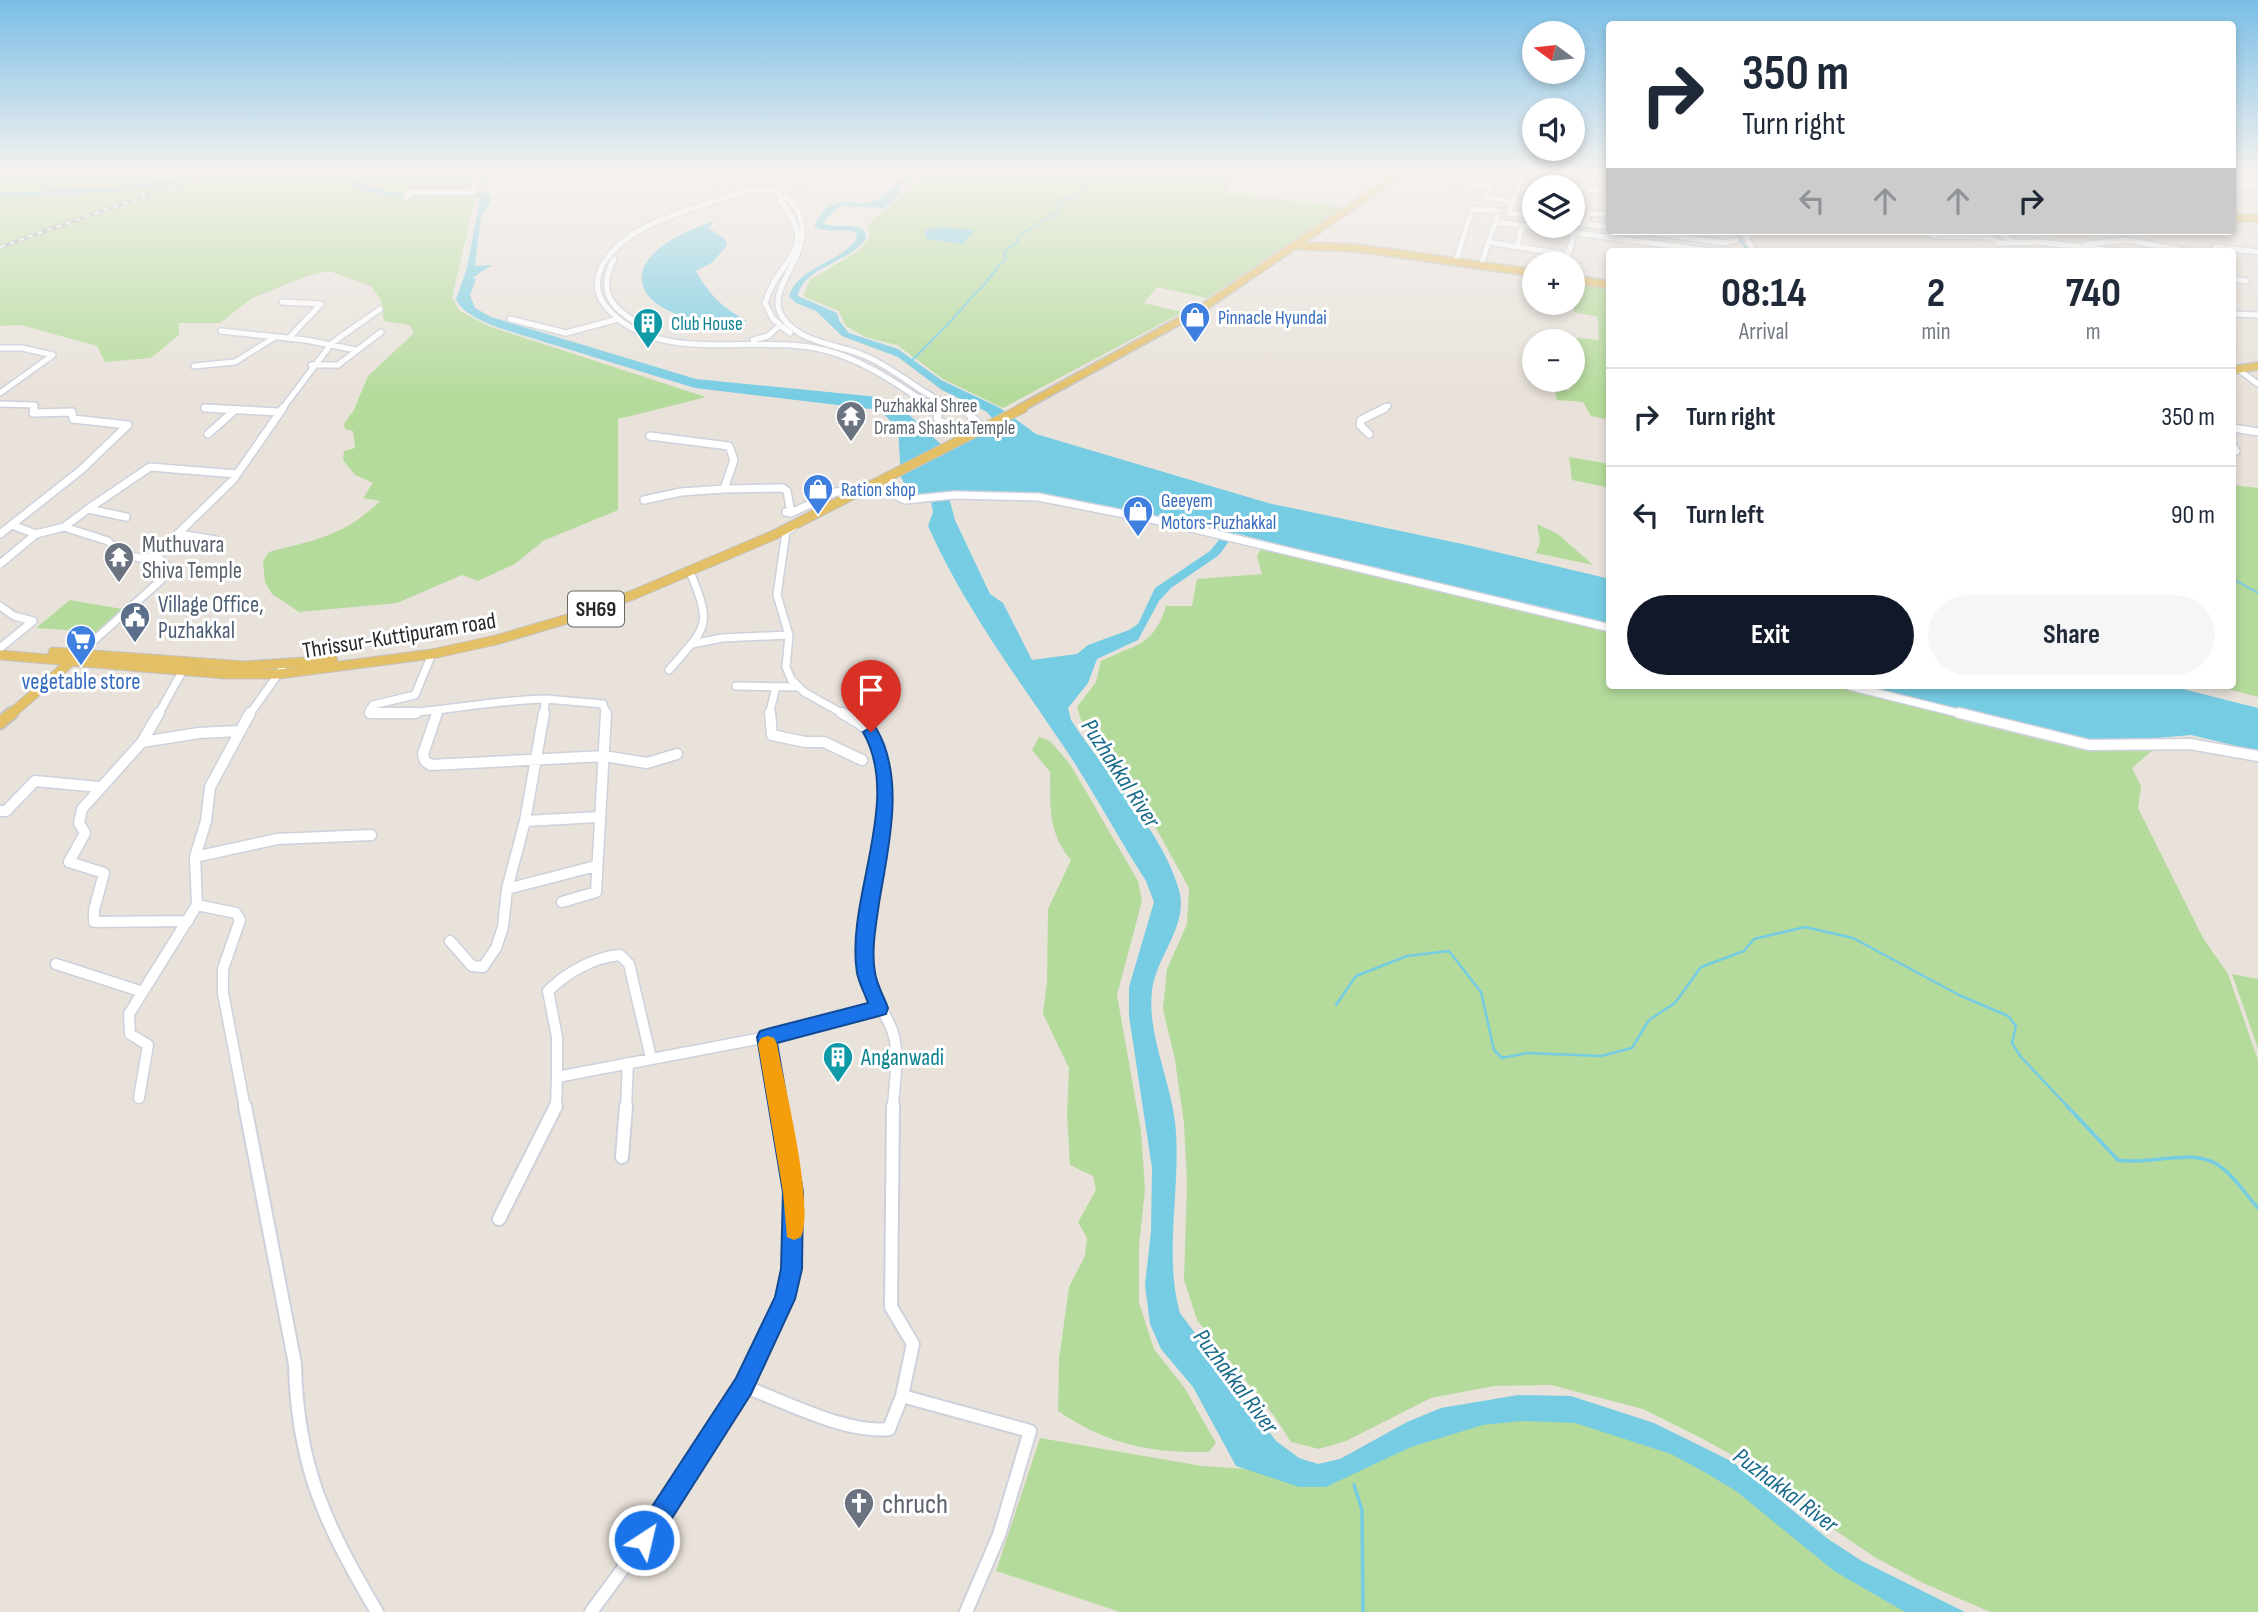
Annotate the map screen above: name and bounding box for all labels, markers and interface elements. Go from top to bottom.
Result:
north arrow [1522,21,1586,84]
map controls [1522,21,1585,392]
text: 350 m [1742,45,1849,104]
icon: right [1627,49,1718,140]
button: sound [1522,98,1585,161]
text: Turn right [1742,105,1846,144]
button: layers [1522,175,1585,238]
icon: left [1793,182,1831,220]
icon: ahead [1866,182,1904,220]
icon: ahead [1939,182,1977,220]
icon: right [2012,182,2050,220]
button: + [1522,252,1585,315]
text: 08:14 [1721,268,1807,319]
text: 2 [1927,268,1945,319]
text: 740 [2066,268,2121,319]
shop icon: Pinnacle Hyundai [1178,300,1212,344]
building icon: Club House [631,306,665,350]
place label: Pinnacle Hyundai [1218,307,1327,330]
place label: Club House [671,313,743,336]
text: Arrival [1739,318,1789,346]
text: min [1922,318,1950,346]
text: m [2086,318,2101,346]
button: − [1522,329,1585,392]
place label: Puzhakkal Shree Drama ShashtaTemple [874,395,1015,440]
icon: right [1627,398,1665,436]
temple icon: Puzhakkal Shree Drama ShashtaTemple [834,399,868,443]
text: Turn right [1686,402,1775,433]
text: 350 m [2161,402,2215,433]
shop icon: Ration shop [801,472,835,516]
place label: Ration shop [841,479,916,502]
place label: Geeyem Motors-Puzhakkal [1161,490,1276,535]
shop icon: Geeyem Motors-Puzhakkal [1121,494,1155,538]
icon: left [1627,496,1665,534]
text: Turn left [1686,500,1764,531]
text: 90 m [2171,500,2215,531]
place label: Muthuvara Shiva Temple [142,531,242,585]
temple icon: Muthuvara Shiva Temple [102,540,136,584]
place label: Village Office, Puzhakkal [158,591,264,645]
road number: SH69 [568,592,624,626]
button: Exit [1627,595,1914,675]
button: Share [1928,595,2215,675]
public building icon: Village Office, Puzhakkal [118,600,152,644]
street label: Thrissur-Kuttipuram road [300,607,498,665]
supermarket icon: vegetable store [64,623,98,667]
pin [841,660,901,732]
place label: vegetable store [22,668,140,696]
icon: arrive [852,671,890,709]
water label: Puzhakkal River [1075,714,1167,834]
building icon: Anganwadi [821,1040,855,1084]
place label: Anganwadi [860,1044,944,1072]
water label: Puzhakkal River [1187,1323,1285,1440]
water label: Puzhakkal River [1728,1442,1845,1540]
church icon: chruch [842,1486,876,1530]
place label: chruch [882,1488,948,1521]
position arrow [607,1503,681,1577]

